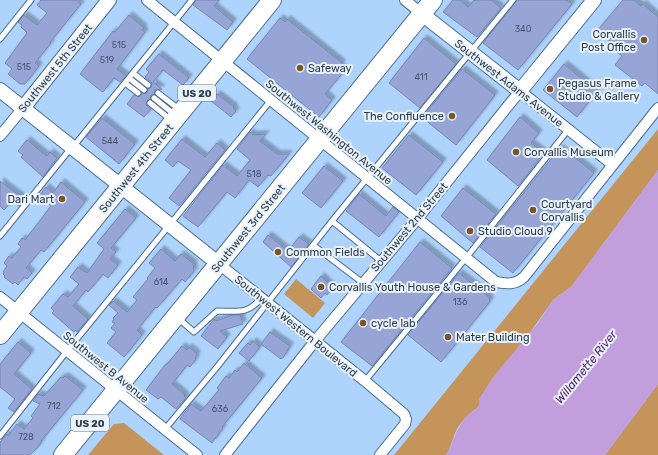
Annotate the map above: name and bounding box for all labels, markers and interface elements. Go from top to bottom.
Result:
street label: Southwest 5th Street [16,21,96,115]
house number: 340 [515,24,532,34]
place label: Corvallis Post Office [581,28,636,54]
marker: Corvallis Post Office [639,35,649,45]
street label: Southwest Adams Avenue [452,37,566,130]
house number: 515 [112,40,126,50]
house number: 519 [100,55,114,65]
house number: 515 [17,62,31,72]
place label: Safeway [308,62,352,75]
marker: Safeway [295,63,305,73]
house number: 411 [414,72,428,82]
street label: Southwest Washington Avenue [263,77,395,187]
place label: Pegasus Frame Studio & Gallery [558,77,640,103]
marker: Pegasus Frame Studio & Gallery [545,84,555,94]
road number: US 20 [178,85,216,101]
place label: The Confluence [364,110,444,123]
marker: The Confluence [447,111,457,121]
street label: Southwest 4th Street [97,121,177,215]
house number: 544 [102,136,119,146]
place label: Corvallis Museum [524,146,614,159]
marker: Corvallis Museum [511,147,521,157]
house number: 518 [247,169,262,179]
street label: Southwest 2nd Street [368,180,451,275]
street label: Southwest 3rd Street [209,181,288,275]
place label: Dari Mart [8,193,55,206]
marker: Dari Mart [57,194,67,204]
place label: Courtyard Corvallis [541,198,592,224]
marker: Courtyard Corvallis [528,205,538,215]
place label: Studio Cloud 9 [478,225,553,238]
marker: Studio Cloud 9 [465,226,475,236]
place label: Common Fields [286,246,365,259]
marker: Common Fields [273,247,283,257]
street label: Southwest Western Boulevard [232,273,360,380]
house number: 614 [154,277,169,287]
place label: Corvallis Youth House & Gardens [329,281,496,294]
marker: Corvallis Youth House & Gardens [316,282,326,292]
house number: 136 [453,297,468,307]
place label: cycle lab [371,317,416,330]
marker: cycle lab [358,318,368,328]
water label: Willamette River [552,327,620,406]
street label: Southwest B Avenue [60,329,151,406]
place label: Mater Building [456,331,530,344]
marker: Mater Building [443,332,453,342]
house number: 712 [47,401,61,411]
house number: 636 [212,404,229,414]
road number: US 20 [71,415,109,431]
house number: 728 [18,432,34,442]

